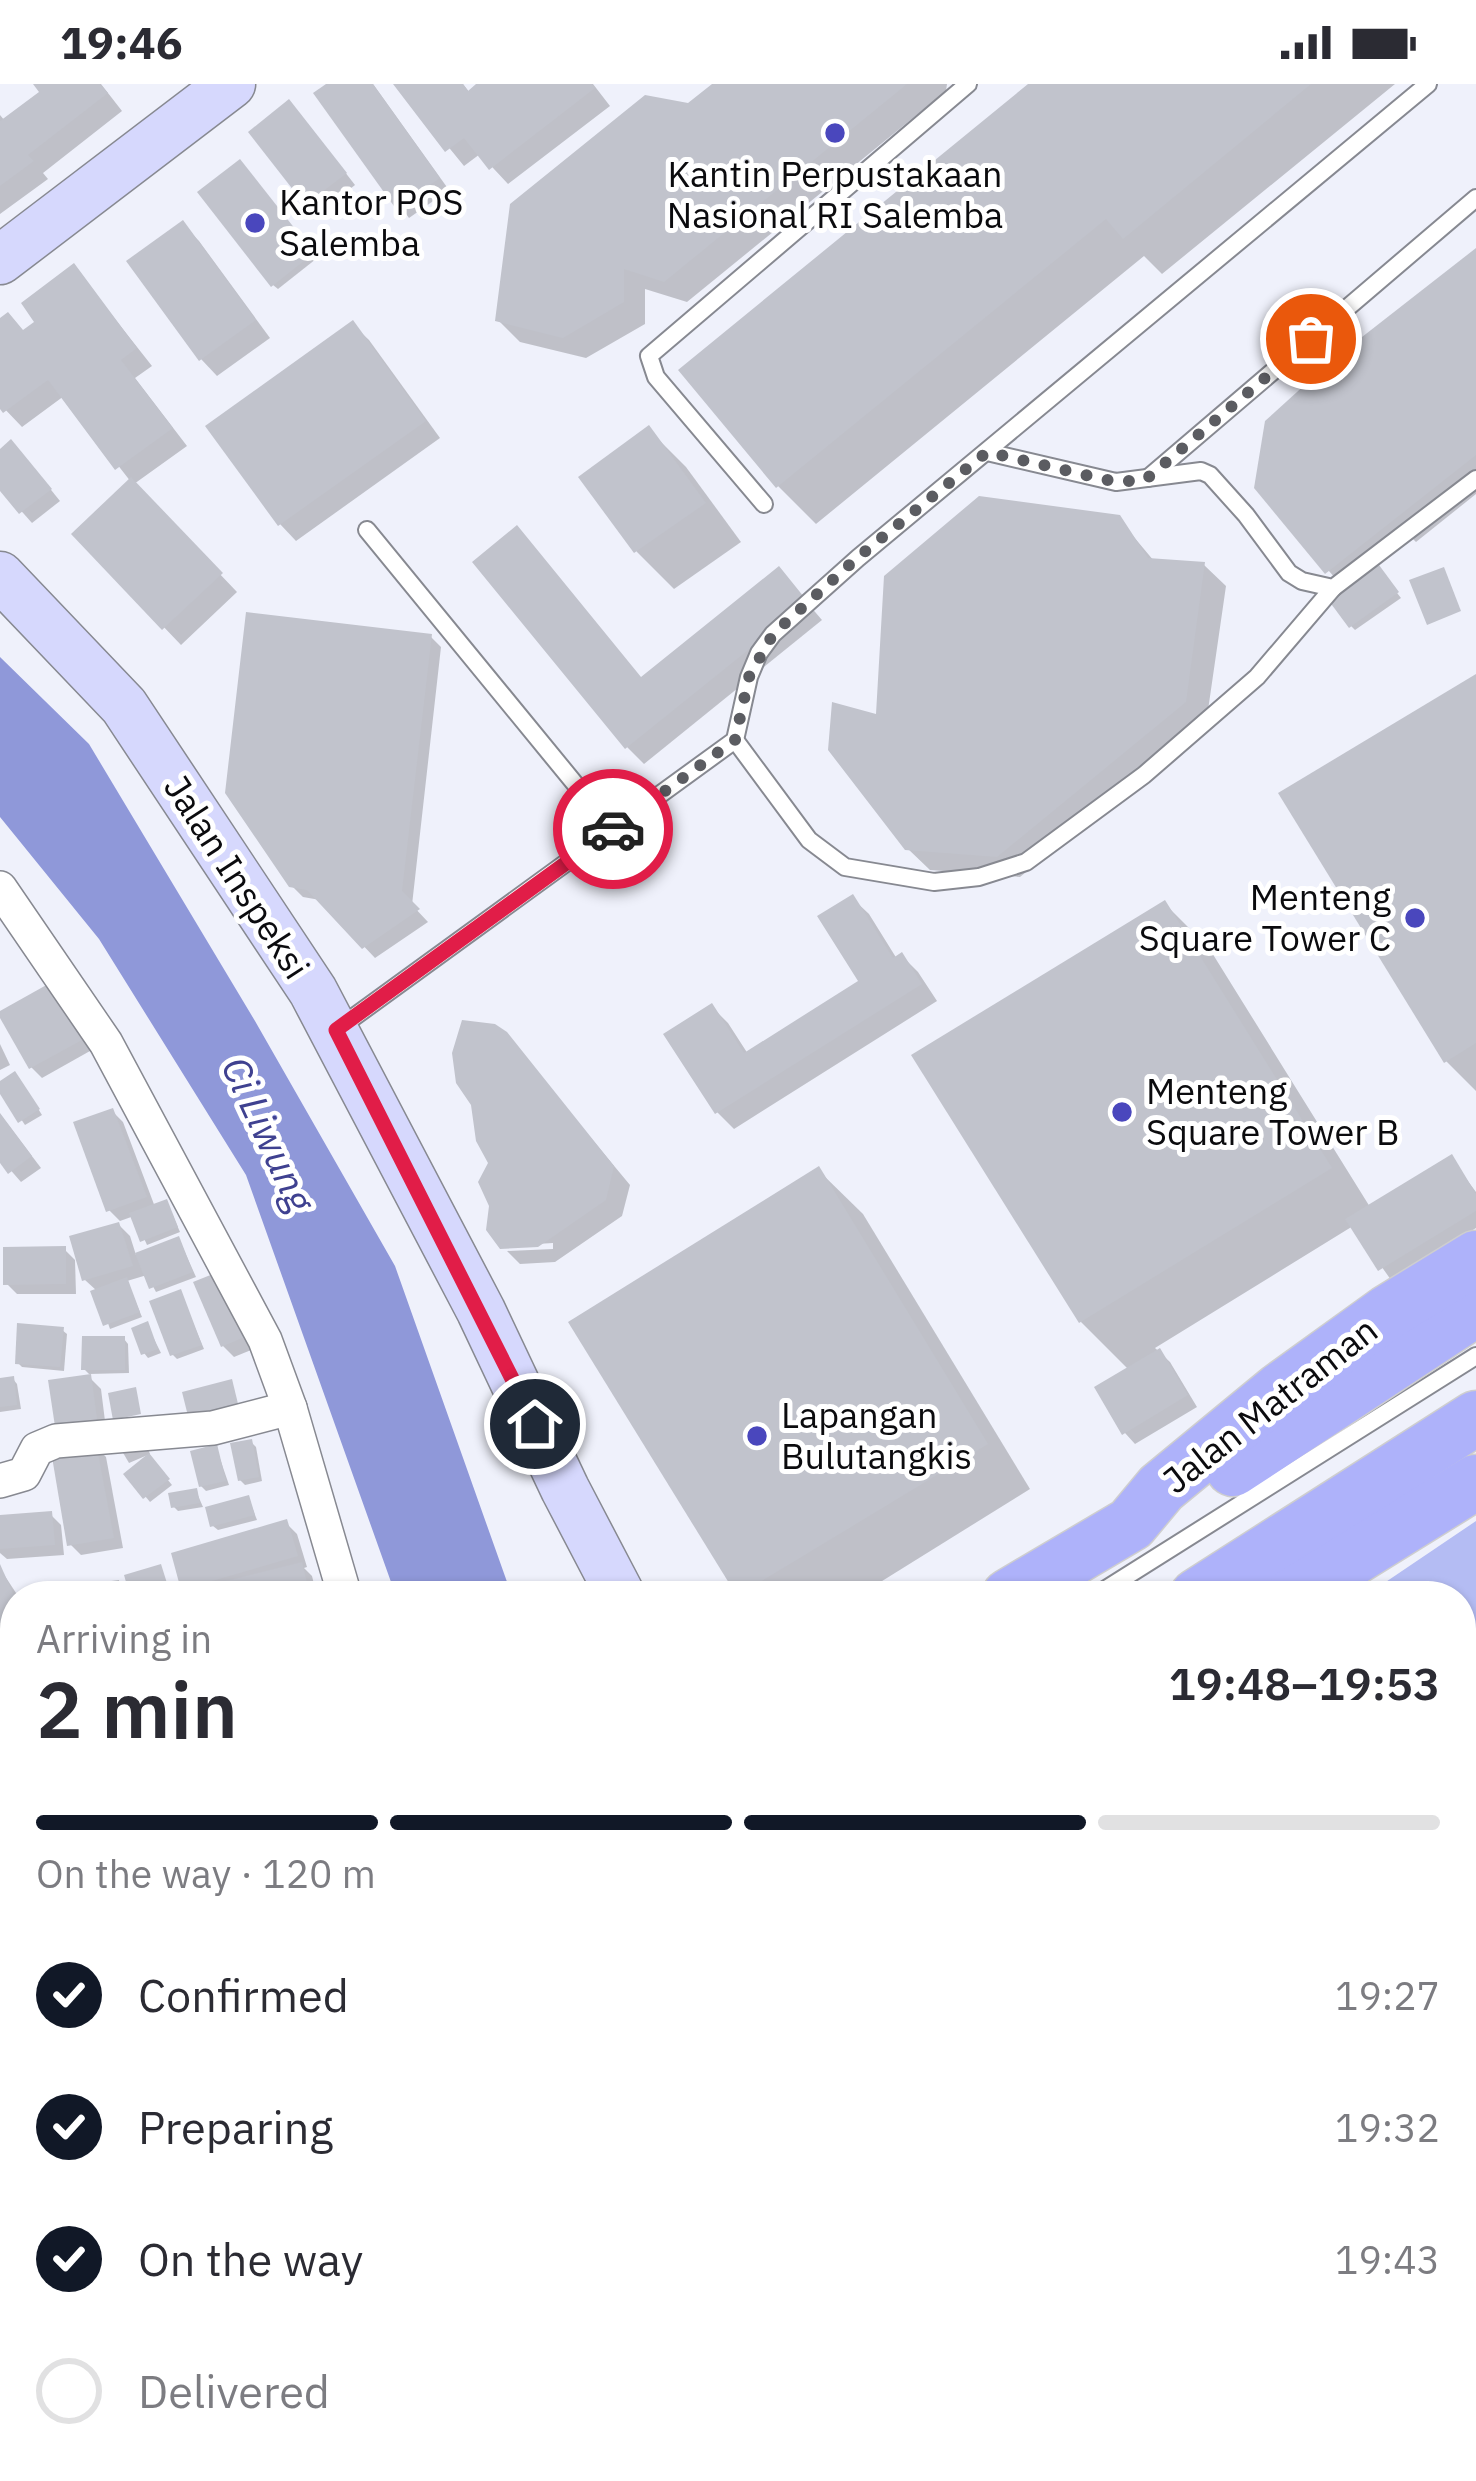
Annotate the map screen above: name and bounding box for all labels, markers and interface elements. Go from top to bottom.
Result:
text: 19:46 [60,13,183,71]
marker: Kantin Perpustakaan Nasional RI Salemba [822,120,848,146]
place label: Kantin Perpustakaan Nasional RI Salemba [667,150,1003,238]
place label: Kantor POS Salemba [279,178,464,266]
marker: Kantor POS Salemba [242,210,268,236]
pin [1260,288,1362,390]
icon: bag [1278,306,1344,372]
street label: Jalan Inspeksi [154,766,321,988]
courier [553,769,673,889]
icon: car [580,796,646,862]
place label: Menteng Square Tower C [1139,873,1391,961]
marker: Menteng Square Tower C [1402,905,1428,931]
water label: Ci Liwung [210,1048,327,1221]
place label: Menteng Square Tower B [1146,1067,1399,1155]
marker: Menteng Square Tower B [1109,1099,1135,1125]
street label: Jalan Matraman [1153,1306,1387,1503]
pin [484,1373,586,1475]
icon: home [502,1391,568,1457]
place label: Lapangan Bulutangkis [781,1391,972,1479]
marker: Lapangan Bulutangkis [744,1423,770,1449]
text: Arriving in [36,1613,212,1664]
text: 19:48–19:53 [1169,1654,1440,1712]
text: 2 min [36,1658,238,1759]
text: On the way · 120 m [36,1848,376,1899]
icon: check [36,1962,102,2028]
text: Confirmed [138,1966,349,2024]
text: 19:27 [1335,1970,1440,2021]
icon: check [36,2094,102,2160]
text: Preparing [138,2098,333,2156]
text: 19:32 [1335,2102,1440,2153]
icon: check [36,2226,102,2292]
text: On the way [138,2230,363,2288]
text: 19:43 [1335,2234,1440,2285]
text: Delivered [138,2362,330,2420]

